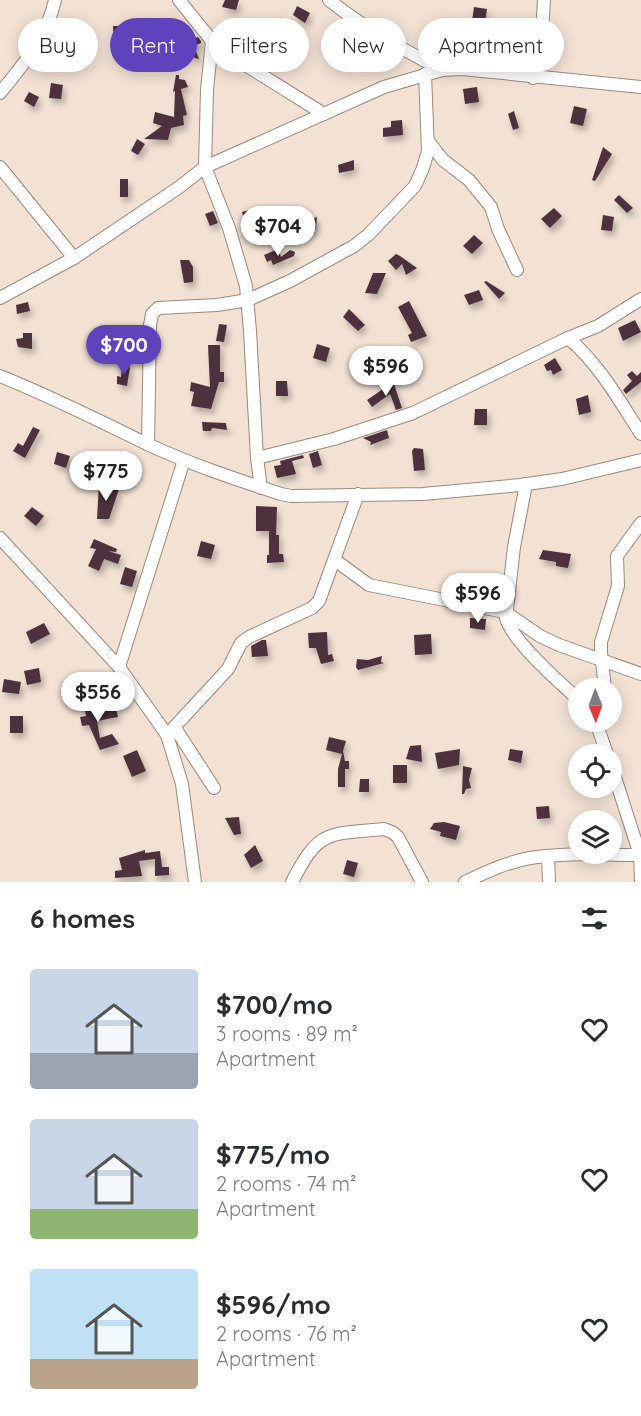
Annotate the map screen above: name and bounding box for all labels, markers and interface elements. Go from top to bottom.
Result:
chip: Buy [18,18,98,72]
chip: Rent [110,18,197,72]
chip: Filters [209,18,309,72]
chip: New [321,18,406,72]
chip: Apartment [418,18,564,72]
pin: $704 [242,206,314,257]
text: $704 [255,213,301,238]
pin: $700 [88,325,160,376]
text: $700 [100,332,148,357]
pin: $596 [350,346,422,397]
text: $596 [363,353,409,378]
pin: $775 [70,451,142,502]
text: $775 [83,458,129,483]
pin: $596 [442,573,514,624]
text: $596 [455,580,501,605]
pin: $556 [62,672,134,723]
north arrow [568,678,622,732]
map controls [568,678,622,864]
text: $556 [75,679,121,704]
button: locate [568,744,622,798]
button: layers [568,810,622,864]
text: 6 homes [30,902,135,935]
icon: filters [578,902,611,935]
text: $700/mo [216,988,333,1021]
icon: home [78,993,150,1065]
icon: heart [578,1013,611,1046]
text: 3 rooms · 89 m² [216,1021,358,1046]
text: Apartment [216,1046,316,1071]
text: $775/mo [216,1138,330,1171]
icon: home [78,1143,150,1215]
icon: heart [578,1163,611,1196]
text: 2 rooms · 74 m² [216,1171,356,1196]
text: Apartment [216,1196,316,1221]
text: $596/mo [216,1288,331,1321]
icon: home [78,1293,150,1365]
icon: heart [578,1313,611,1346]
text: 2 rooms · 76 m² [216,1321,357,1346]
text: Apartment [216,1346,316,1371]

